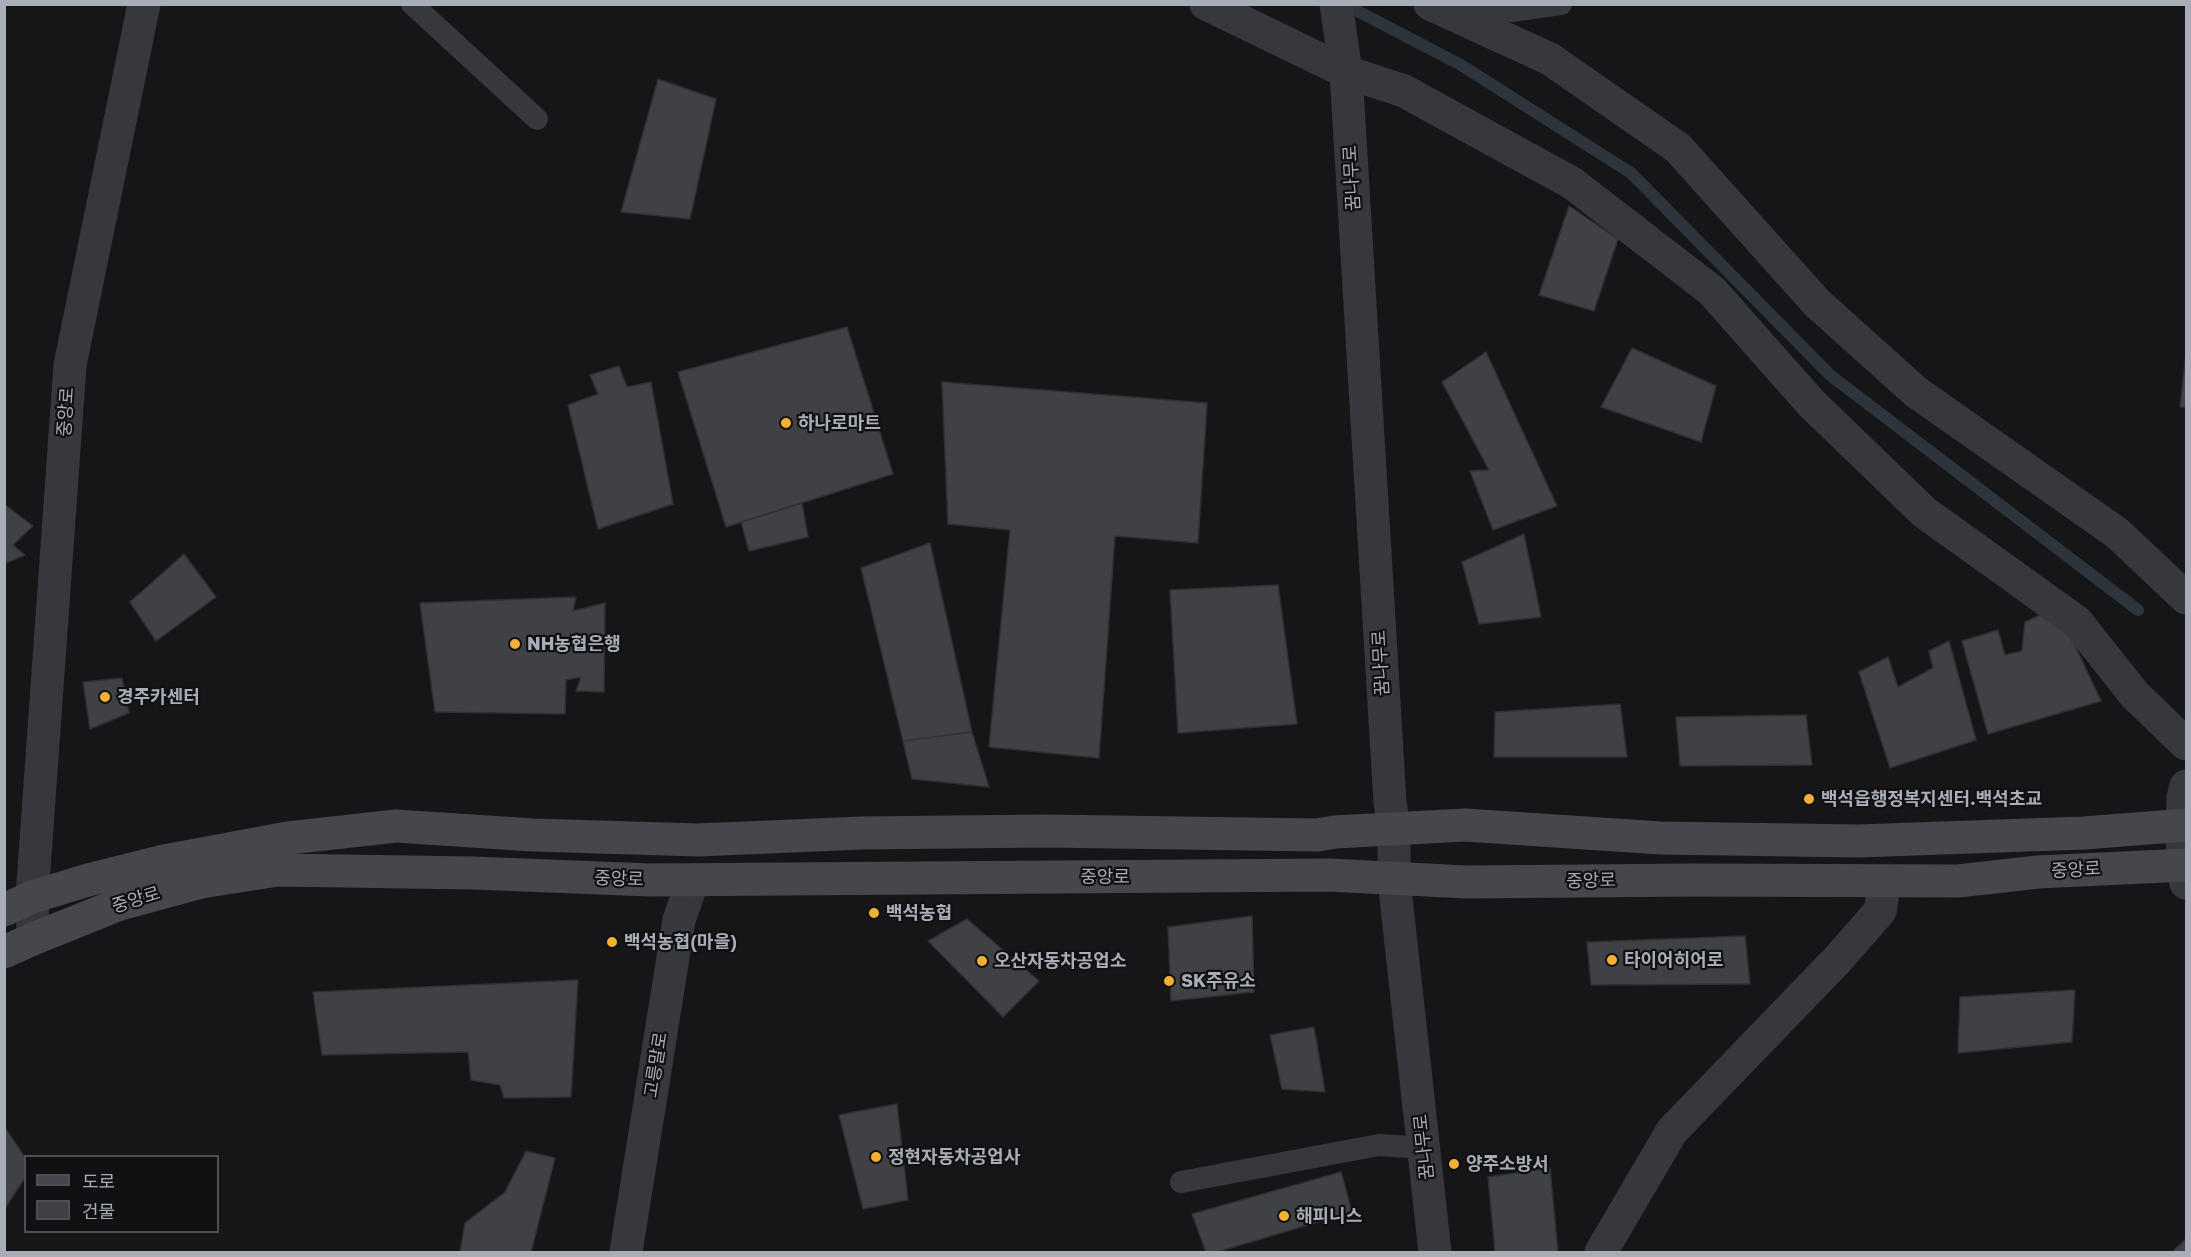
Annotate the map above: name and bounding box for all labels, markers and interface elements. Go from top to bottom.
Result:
street label: 꿈나무로 [1339,144,1365,212]
street label: 중앙로 [53,386,79,438]
place label: 하나로마트 [798,412,881,434]
marker: 하나로마트 [779,416,793,430]
street label: 꿈나무로 [1368,629,1394,697]
place label: NH농협은행 [527,633,621,655]
marker: NH농협은행 [508,637,522,651]
place label: 경주카센터 [117,686,200,708]
marker: 경주카센터 [98,690,112,704]
place label: 백석읍행정복지센터.백석초교 [1821,788,2042,810]
marker: 백석읍행정복지센터.백석초교 [1802,792,1816,806]
street label: 중앙로 [2051,858,2101,882]
street label: 중앙로 [1080,866,1130,888]
street label: 중앙로 [594,867,644,891]
street label: 중앙로 [1566,870,1616,892]
street label: 중앙로 [109,882,163,918]
place label: 백석농협 [886,902,952,924]
marker: 백석농협 [867,906,881,920]
place label: 백석농협(마을) [624,931,737,953]
marker: 백석농협(마을) [605,935,619,949]
place label: 타이어히어로 [1624,949,1723,971]
place label: 오산자동차공업소 [994,950,1126,972]
marker: 타이어히어로 [1605,953,1619,967]
marker: 오산자동차공업소 [975,954,989,968]
place label: SK주유소 [1181,970,1256,992]
marker: SK주유소 [1162,974,1176,988]
street label: 고릉말로 [640,1031,672,1099]
street label: 꿈나무로 [1410,1113,1438,1181]
place label: 정현자동차공업사 [888,1146,1020,1168]
marker: 정현자동차공업사 [869,1150,883,1164]
place label: 양주소방서 [1466,1153,1549,1175]
legend [24,1155,219,1233]
marker: 양주소방서 [1447,1157,1461,1171]
text: 도로 [82,1170,115,1192]
text: 건물 [82,1200,115,1222]
place label: 해피니스 [1296,1205,1362,1227]
marker: 해피니스 [1277,1209,1291,1223]

